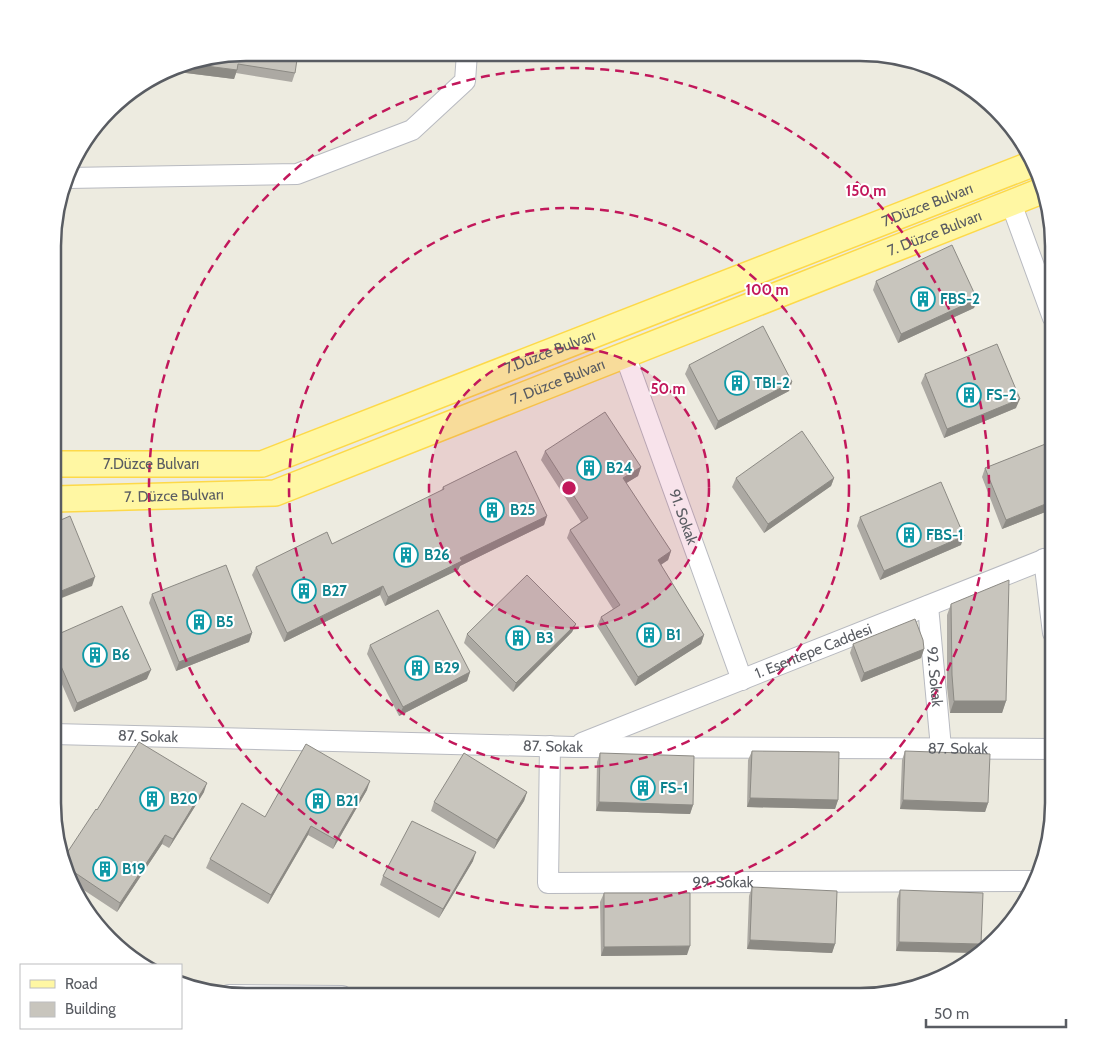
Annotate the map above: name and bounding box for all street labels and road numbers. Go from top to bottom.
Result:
street label: 7.Düzce Bulvarı [879,179,975,231]
street label: 7. Düzce Bulvarı [885,207,984,260]
street label: 7.Düzce Bulvarı [502,326,598,378]
street label: 7. Düzce Bulvarı [508,355,607,408]
street label: 7.Düzce Bulvarı [103,455,199,473]
street label: 7. Düzce Bulvarı [124,485,224,506]
street label: 91. Sokak [665,487,702,547]
street label: 1. Esentepe Caddesi [752,620,874,682]
street label: 92. Sokak [923,646,946,708]
street label: 87. Sokak [118,727,179,746]
street label: 87. Sokak [523,737,583,756]
street label: 87. Sokak [928,739,988,758]
street label: 99. Sokak [693,873,754,891]

